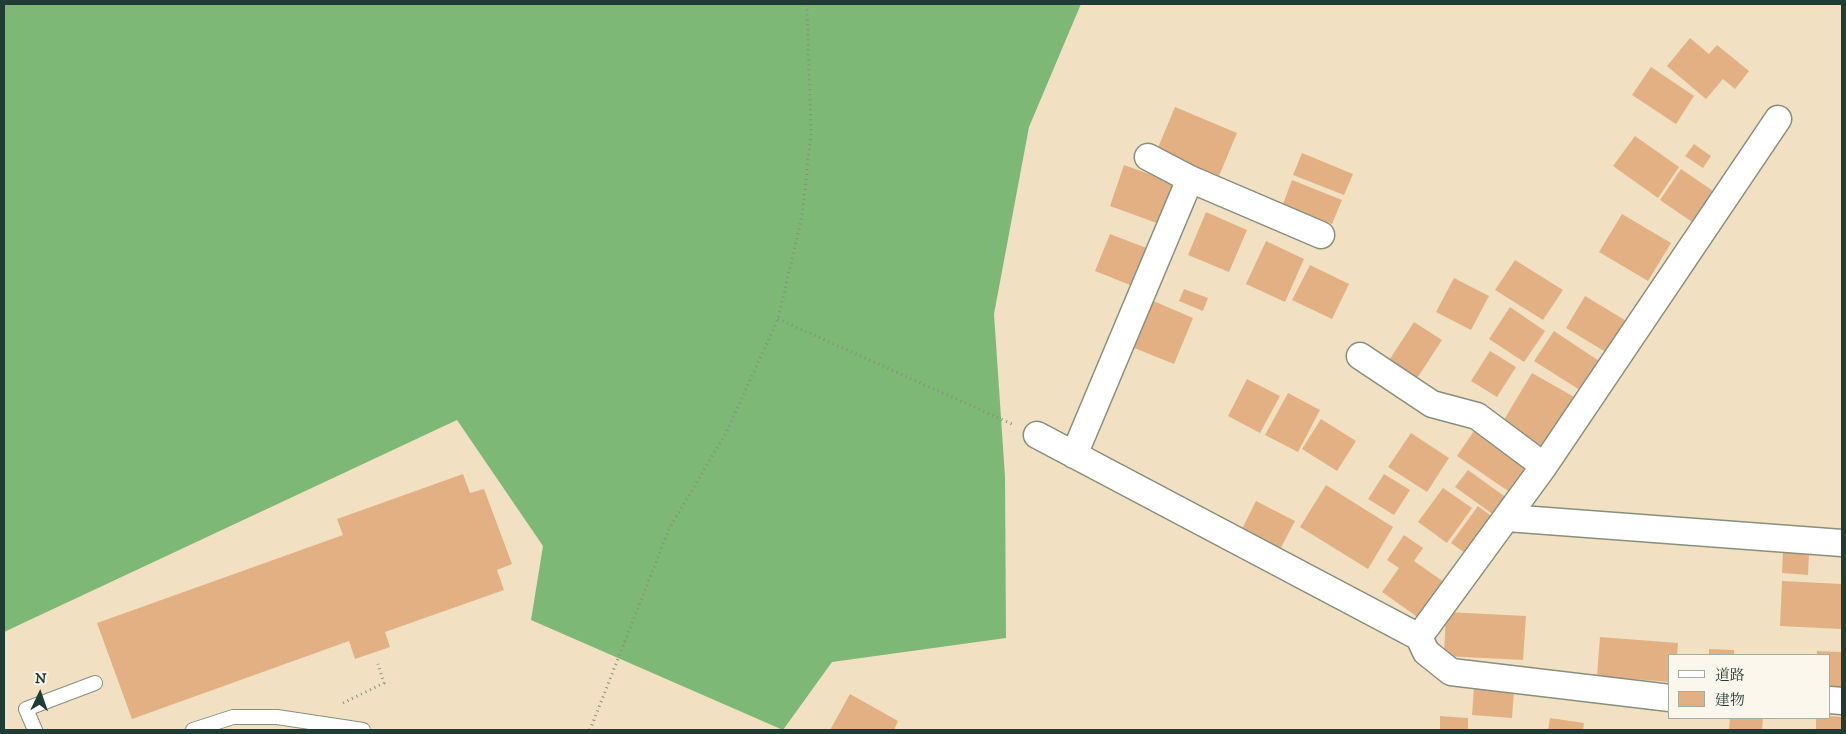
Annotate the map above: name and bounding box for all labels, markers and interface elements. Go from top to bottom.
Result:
legend [1668,654,1831,719]
text: 道路 [1715,666,1745,685]
north arrow [15,669,65,719]
text: N [35,670,47,688]
text: 建物 [1715,691,1745,710]

